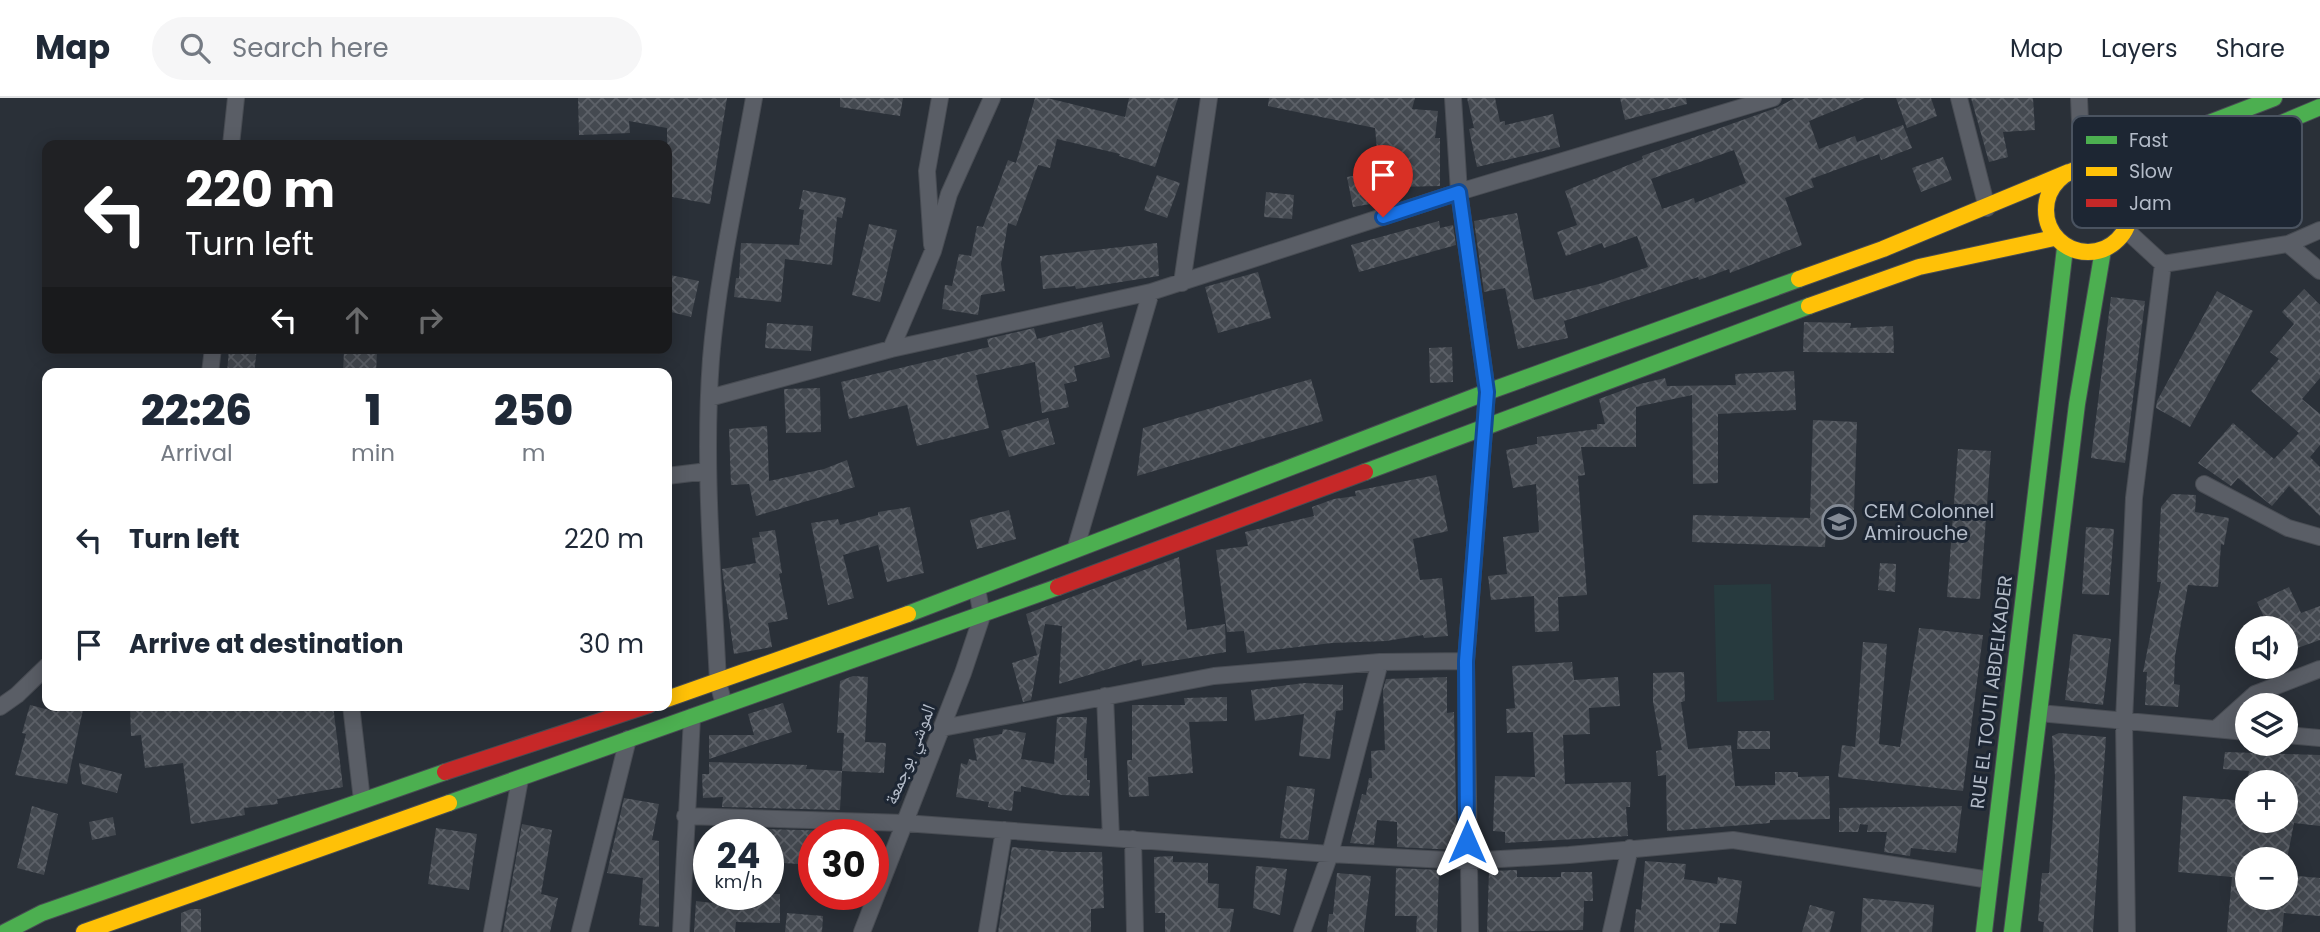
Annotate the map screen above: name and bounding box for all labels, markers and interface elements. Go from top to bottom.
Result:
search box [152,17,642,80]
text: Map [35,24,110,71]
icon: search [176,29,214,67]
text: Search here [232,30,389,66]
text: Map [2010,32,2063,65]
text: Layers [2101,32,2177,65]
text: Share [2215,32,2285,65]
legend [2072,116,2302,228]
text: Fast [2129,127,2168,154]
pin [1353,145,1413,217]
text: 220 m [185,156,335,224]
icon: arrive [1364,156,1402,194]
text: Slow [2129,158,2173,185]
icon: left [70,168,161,259]
text: Jam [2129,190,2171,217]
text: Turn left [185,221,314,266]
icon: left [265,301,303,339]
icon: ahead [338,301,376,339]
icon: right [411,301,449,339]
text: 22:26 [141,381,252,440]
text: 1 [365,381,381,440]
text: 250 [494,381,573,440]
text: Arrival [160,437,233,469]
text: min [351,437,395,469]
text: m [522,437,545,469]
place label: CEM Colonnel Amirouche [1864,498,1994,547]
school or university icon: CEM Colonnel Amirouche [1820,503,1858,541]
icon: left [70,521,108,559]
text: Turn left [129,521,240,557]
text: 220 m [564,521,644,557]
street label: RUE EL TOUTI ABDELKADER [1964,574,2019,810]
map controls [2235,616,2298,910]
button: sound [2235,616,2298,679]
icon: arrive [70,626,108,664]
text: Arrive at destination [129,626,404,662]
text: 30 m [579,626,644,662]
button: layers [2235,693,2298,756]
street label: الموشي بوجمعة [877,700,944,809]
button: + [2235,770,2298,833]
position arrow [1430,805,1504,879]
speed limit sign: 30 [798,819,889,910]
text: 24 [717,831,760,880]
button: − [2235,847,2298,910]
text: km/h [715,869,762,894]

